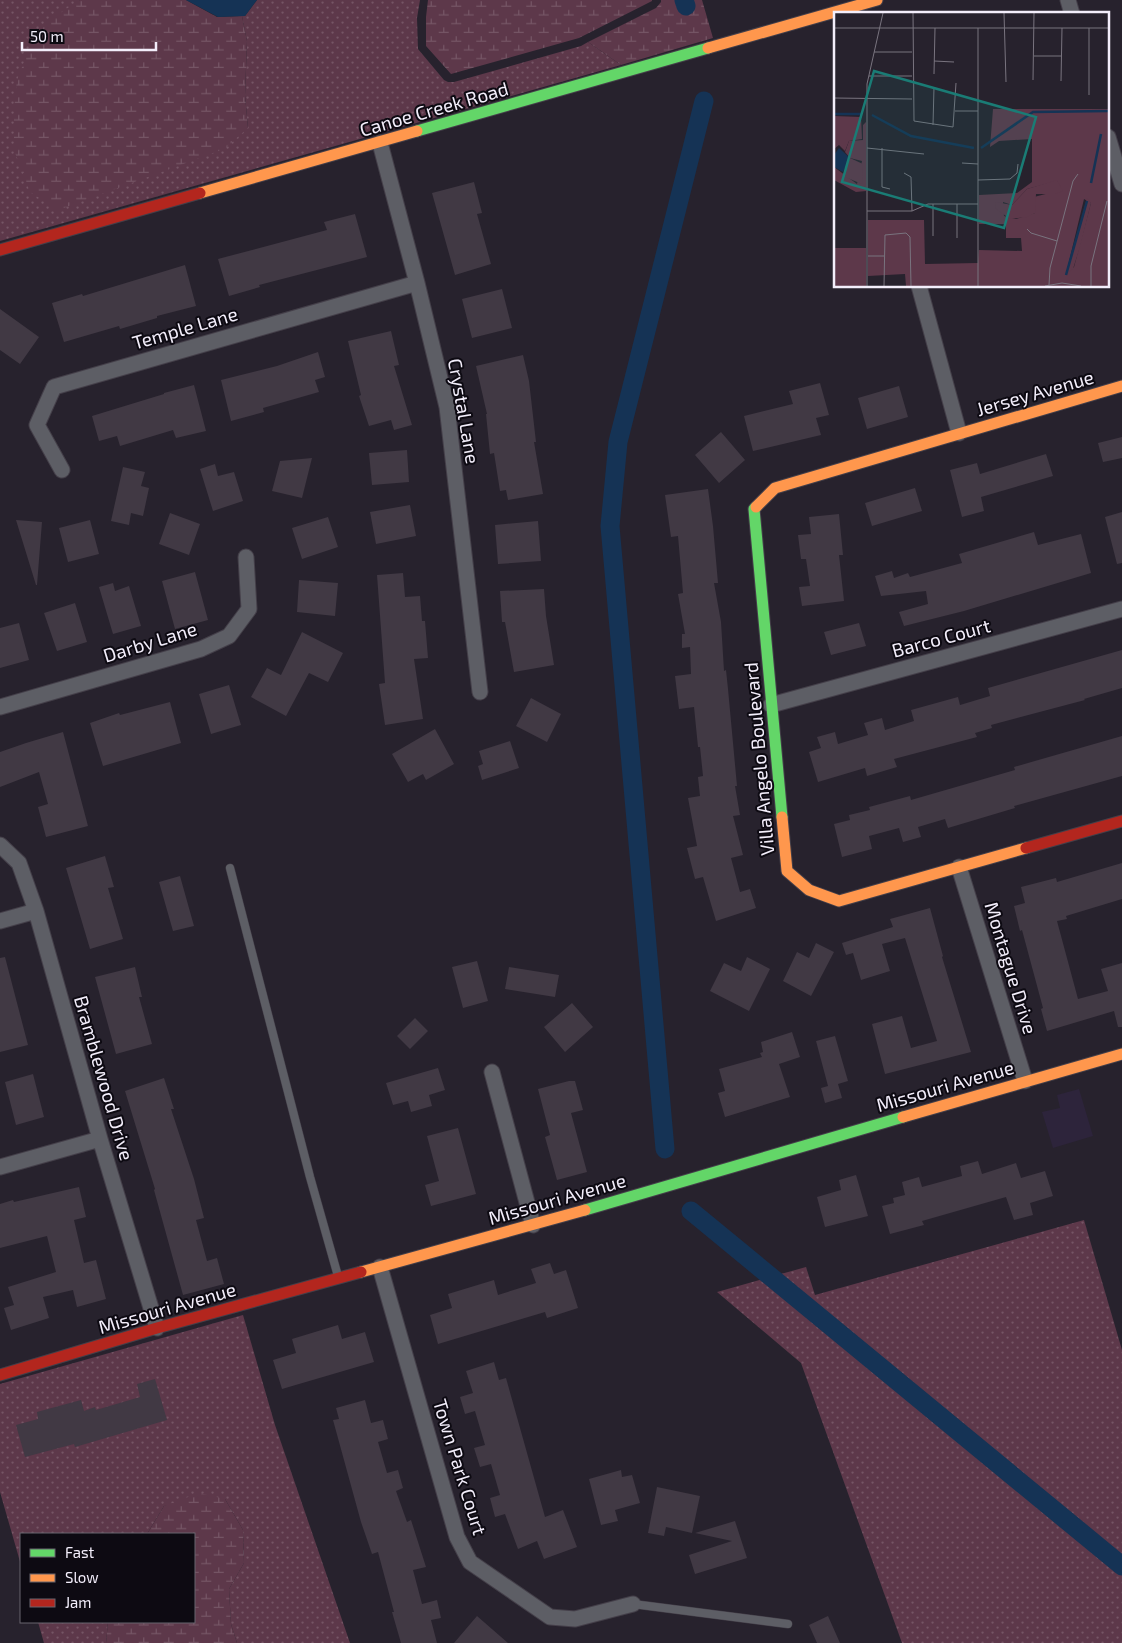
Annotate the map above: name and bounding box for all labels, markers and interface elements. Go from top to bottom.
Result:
inset map [834,12,1110,288]
scale bar [22,20,156,52]
text: 50 m [30,27,64,45]
street label: Canoe Creek Road [357,76,511,141]
street label: Temple Lane [130,302,240,354]
street label: Crystal Lane [444,356,485,465]
street label: Jersey Avenue [973,365,1096,420]
street label: Barco Court [889,613,993,662]
street label: Darby Lane [100,616,199,667]
street label: Villa Angelo Boulevard [739,661,778,857]
street label: Montague Drive [980,899,1043,1037]
street label: Bramblewood Drive [70,993,139,1163]
street label: Missouri Avenue [873,1055,1016,1116]
street label: Missouri Avenue [485,1168,628,1229]
street label: Missouri Avenue [95,1277,238,1338]
street label: Town Park Court [429,1396,492,1538]
legend [20,1533,195,1623]
text: Fast [65,1543,95,1561]
text: Slow [65,1568,99,1586]
text: Jam [65,1593,91,1611]

